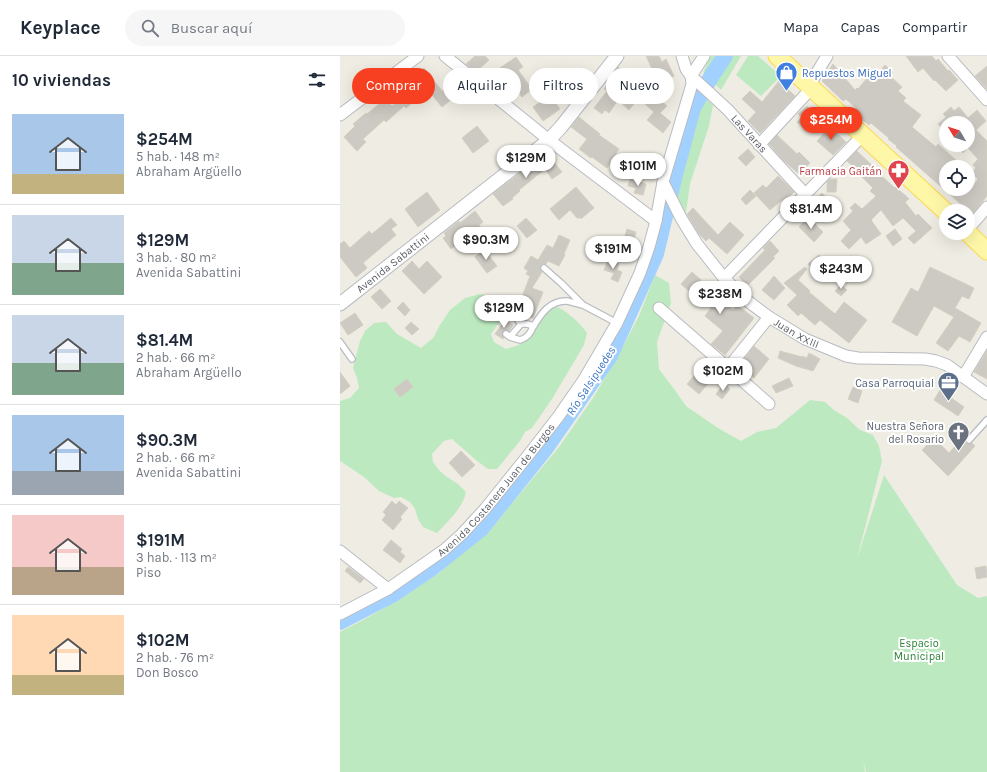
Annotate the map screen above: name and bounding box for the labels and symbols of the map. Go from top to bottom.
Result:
shop icon: Repuestos Miguel [774,60,800,93]
place label: Repuestos Miguel [802,67,892,80]
pin: $254M [803,107,859,141]
street label: Las Varas [728,112,770,156]
north arrow [939,116,975,152]
pin: $129M [498,145,554,179]
pin: $101M [610,153,666,187]
pharmacy icon: Farmacia Gaitán [885,158,911,191]
place label: Farmacia Gaitán [799,165,882,178]
pin: $81.4M [778,196,844,230]
pin: $90.3M [453,227,519,261]
street label: Avenida Sabattini [354,230,432,296]
pin: $191M [585,236,641,270]
pin: $243M [813,256,869,290]
pin: $238M [692,281,748,315]
pin: $129M [476,295,532,329]
street label: Juan XXIII [772,316,821,351]
water label: Río Salsipuedes [564,344,619,418]
pin: $102M [695,358,751,392]
office icon: Casa Parroquial [936,370,962,403]
place label: Casa Parroquial [855,377,934,390]
church icon: Nuestra Señora del Rosario [946,419,972,452]
place label: Nuestra Señora del Rosario [867,420,944,446]
street label: Avenida Costanera Juan de Burgos [435,421,558,560]
park label: Espacio Municipal [894,637,944,663]

